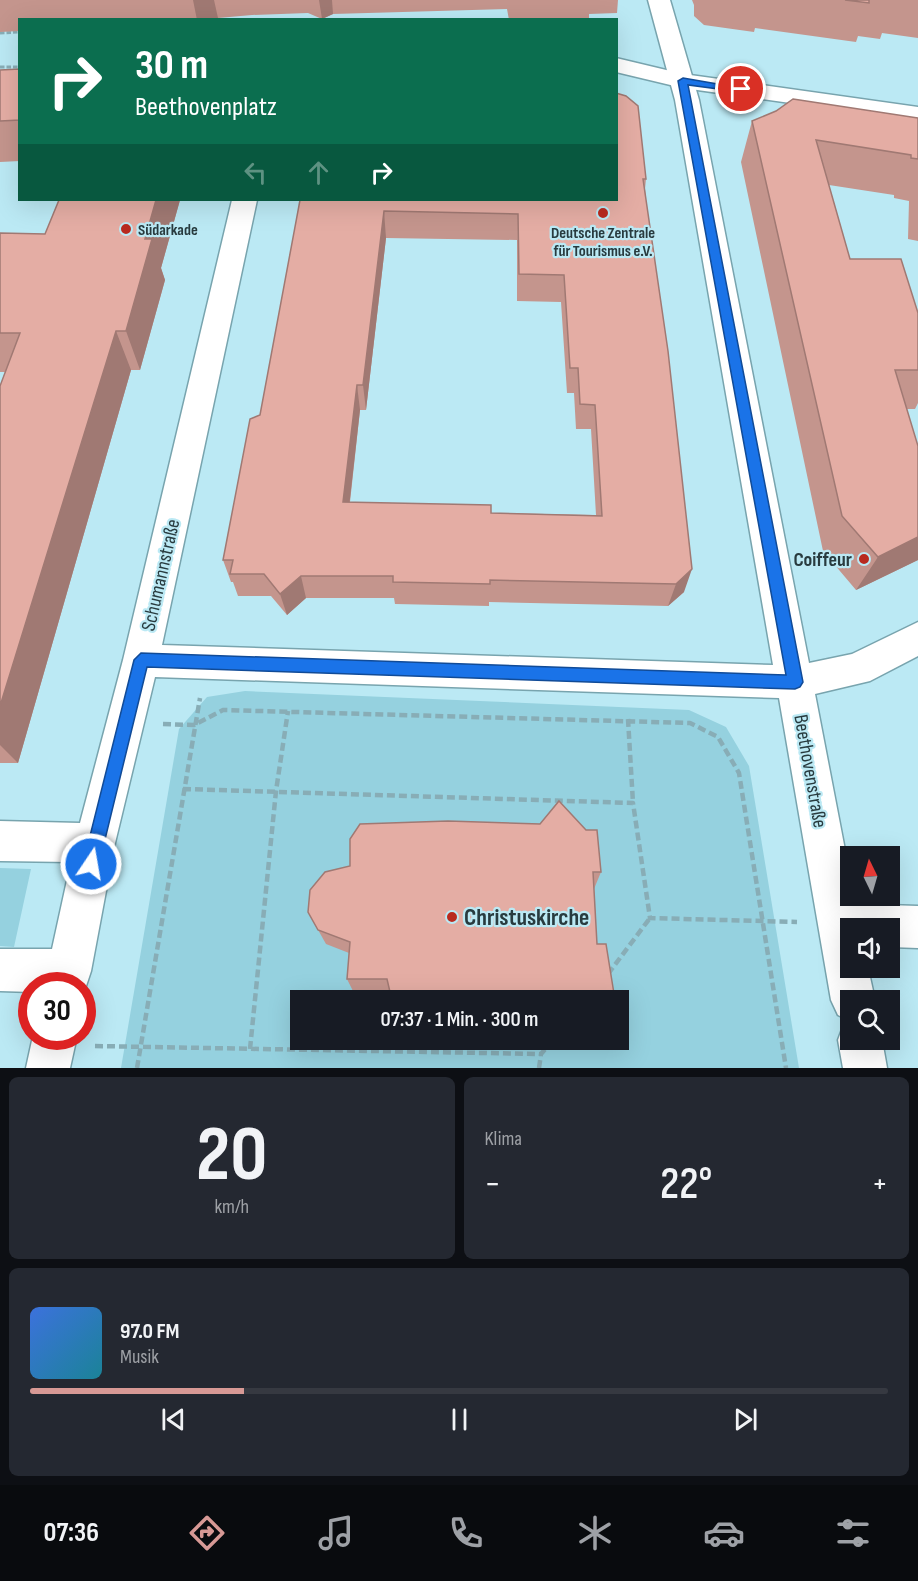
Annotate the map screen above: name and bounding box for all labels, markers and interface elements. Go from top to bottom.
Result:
text: 30 m [135,40,208,91]
icon: right [36,42,114,120]
pin [715,63,766,114]
icon: arrive [724,72,757,105]
text: Beethovenplatz [135,91,277,123]
icon: left [239,156,272,189]
icon: ahead [302,156,335,189]
icon: right [365,156,398,189]
marker: Deutsche Zentrale für Tourismus e.V. [596,206,610,220]
place label: Südarkade [138,221,198,240]
marker: Südarkade [119,222,133,236]
place label: Deutsche Zentrale für Tourismus e.V. [551,224,655,261]
street label: Schumannstraße [136,517,185,633]
place label: Coiffeur [793,548,852,572]
marker: Coiffeur [857,552,871,566]
street label: Beethovenstraße [788,713,832,830]
position arrow [59,832,123,896]
north arrow [840,846,900,906]
map controls [840,846,900,1050]
place label: Christuskirche [464,903,589,932]
marker: Christuskirche [445,910,459,924]
button: sound [840,918,900,978]
speed limit sign: 30 [18,972,96,1050]
button: search [840,990,900,1050]
text: 07:37 · 1 Min. · 300 m [381,1006,538,1033]
text: 20 [196,1109,267,1202]
text: Klima [485,1127,522,1151]
text: 22° [660,1157,712,1212]
text: − [485,1164,501,1204]
text: + [872,1164,888,1204]
text: km/h [214,1195,249,1219]
text: 97.0 FM [120,1318,180,1345]
text: Musik [120,1345,159,1369]
icon: previous [157,1403,190,1436]
icon: pause [443,1403,476,1436]
icon: next [729,1403,762,1436]
icon: directions [186,1512,228,1554]
icon: music [315,1512,357,1554]
icon: phone [445,1512,487,1554]
icon: climate [574,1512,616,1554]
icon: car [703,1512,745,1554]
icon: filters [832,1512,874,1554]
text: 07:36 [44,1517,99,1549]

